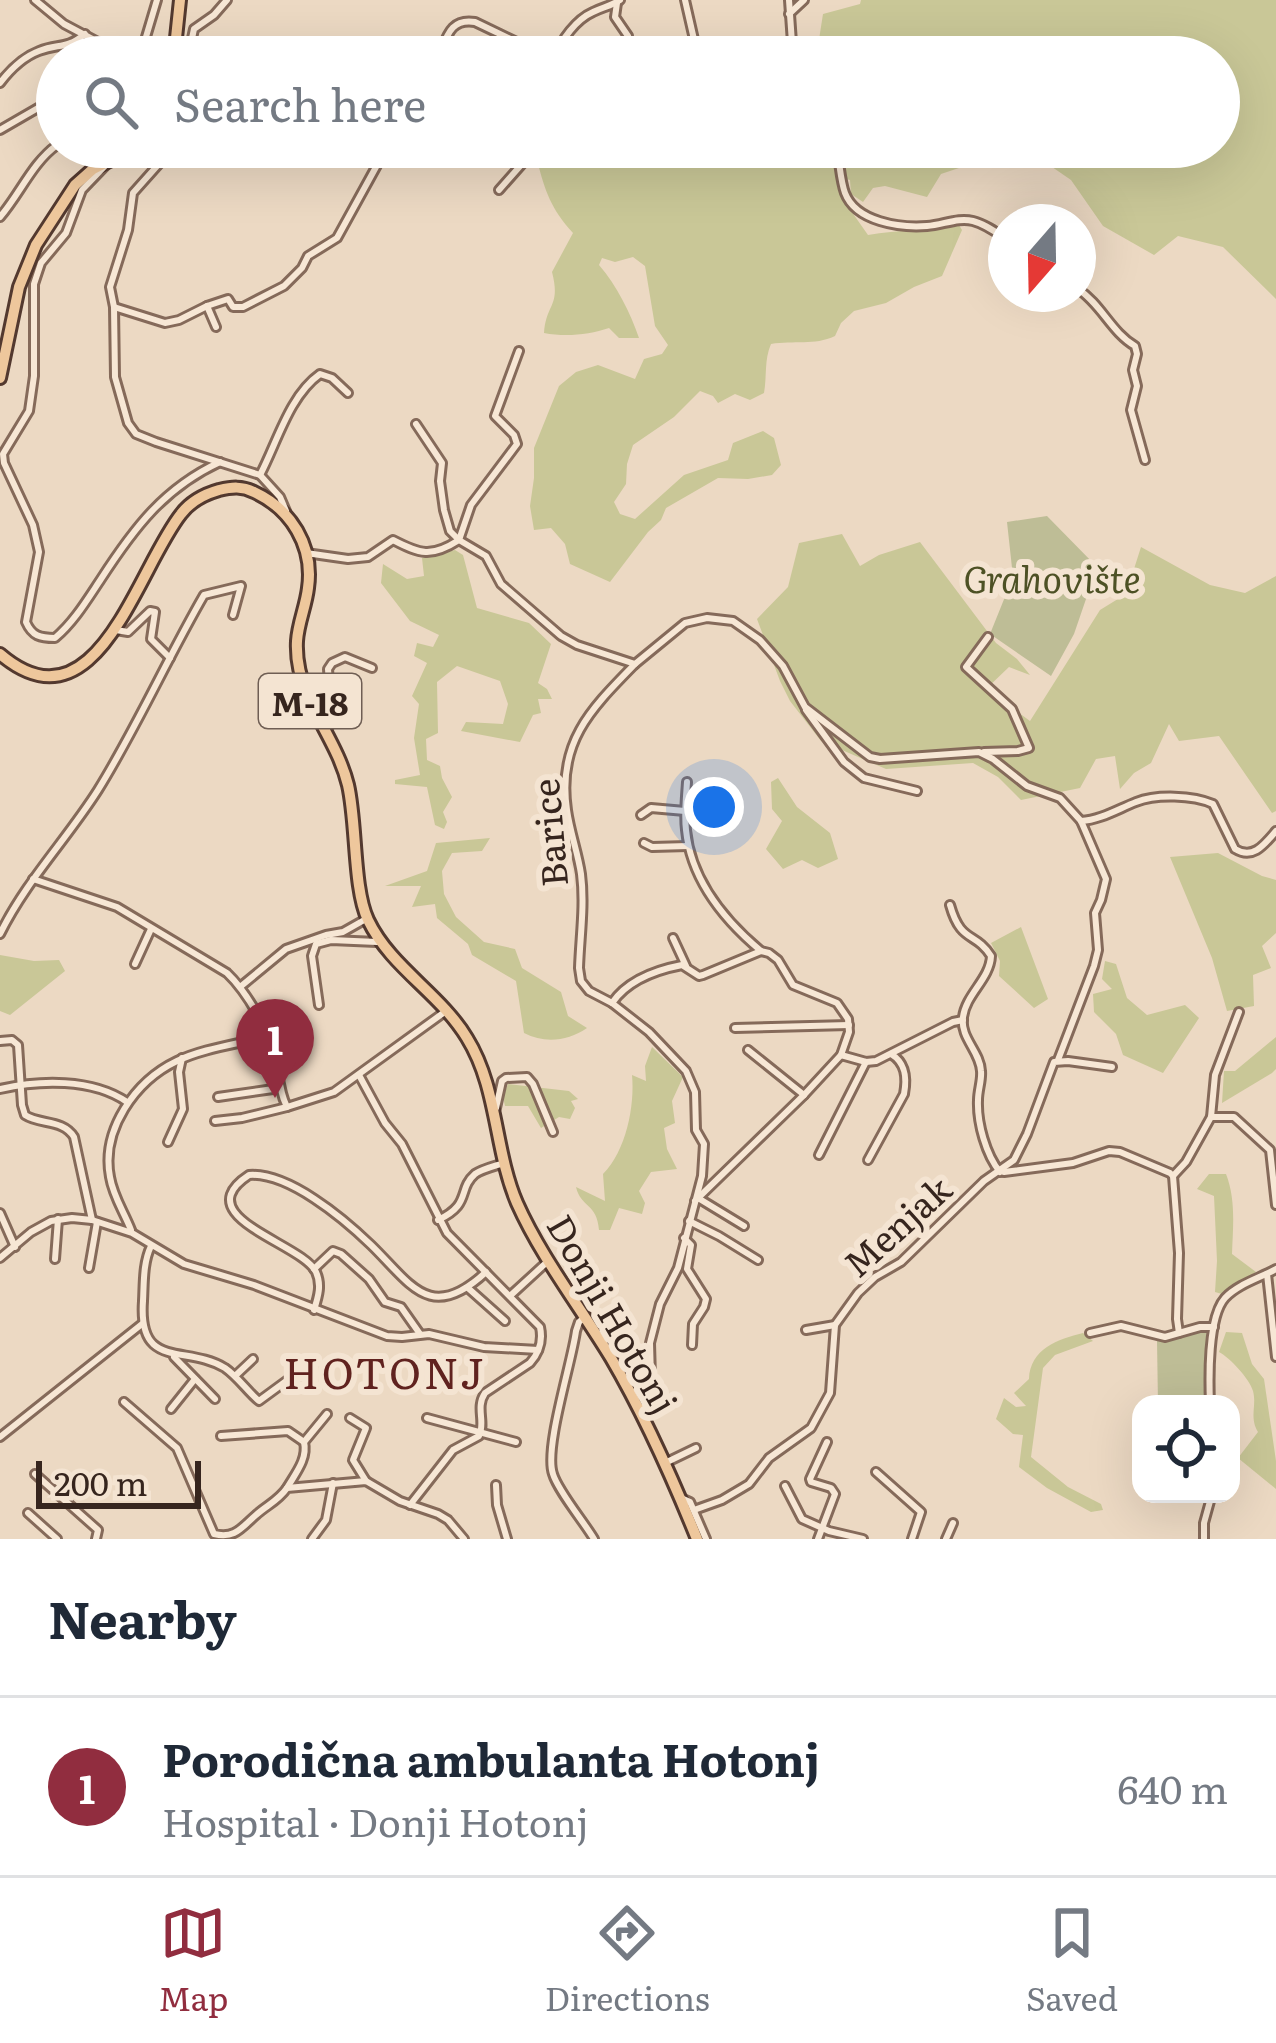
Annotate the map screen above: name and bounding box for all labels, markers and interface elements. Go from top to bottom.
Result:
search box [36,36,1240,168]
icon: search [78,69,144,135]
text: Search here [174,69,426,136]
north arrow [988,204,1096,312]
park label: Grahovište [963,551,1141,604]
road number: M-18 [259,674,361,728]
street label: Barice [517,777,579,889]
your location [684,777,744,837]
pin: 1 [236,999,314,1098]
street label: Menjak [830,1161,962,1288]
street label: Donji Hotonj [536,1204,692,1422]
district label: HOTONJ [283,1340,487,1402]
map controls [1132,1395,1240,1503]
button: locate [1132,1395,1240,1503]
scale bar [36,1455,201,1508]
text: 200 m [54,1457,148,1506]
text: Nearby [48,1579,237,1655]
text: Porodična ambulanta Hotonj [162,1724,820,1791]
text: 1 [79,1758,95,1816]
text: 640 m [1117,1758,1228,1816]
text: Hospital · Donji Hotonj [162,1791,588,1849]
tab: Map [158,1900,228,2021]
tab: Directions [545,1900,710,2021]
tab: Saved [1026,1900,1118,2021]

